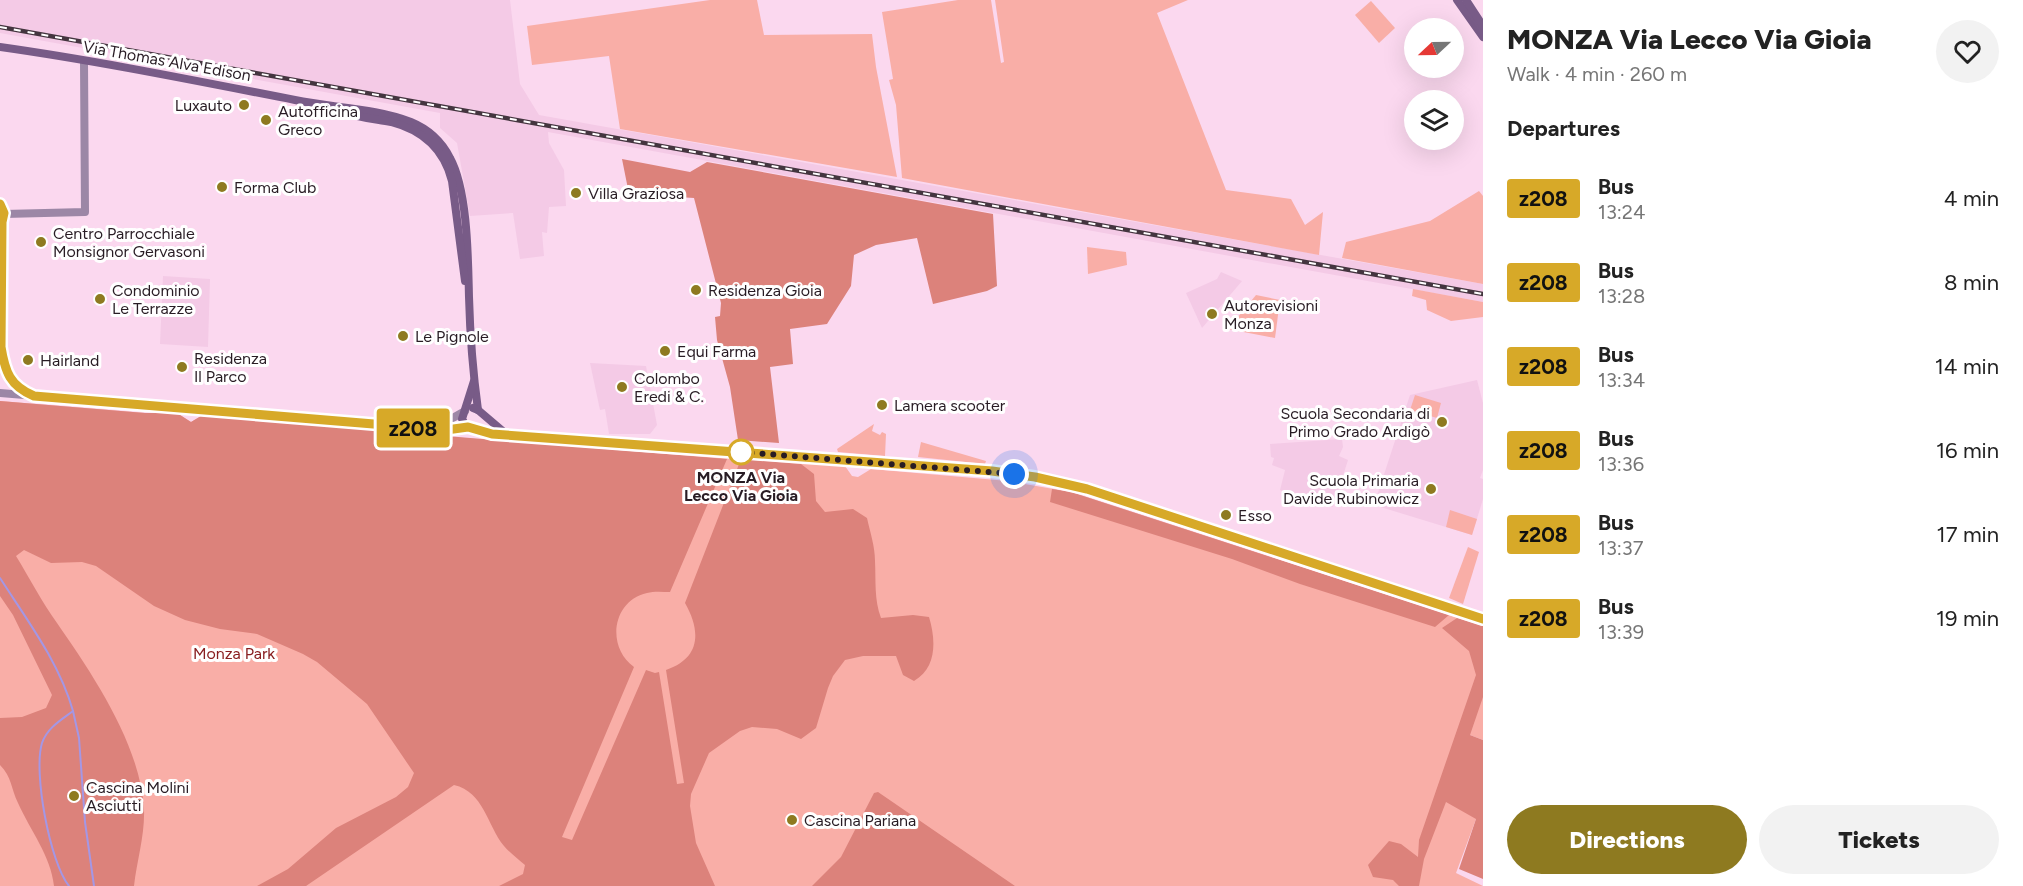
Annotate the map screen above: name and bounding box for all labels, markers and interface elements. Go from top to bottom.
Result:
north arrow [1404,18,1464,78]
map controls [1404,18,1464,150]
button: heart [1936,20,1999,83]
text: MONZA Via Lecco Via Gioia [1507,22,1872,56]
street label: Via Thomas Alva Edison [82,37,252,85]
text: Walk · 4 min · 260 m [1507,62,1687,86]
button: layers [1404,90,1464,150]
place label: Luxauto [175,96,232,115]
marker: Luxauto [237,98,251,112]
place label: Autofficina Greco [278,102,358,139]
marker: Autofficina Greco [259,113,273,127]
text: Departures [1507,115,1620,142]
text: Bus [1598,173,1634,200]
place label: Forma Club [234,178,316,197]
marker: Forma Club [215,180,229,194]
place label: Villa Graziosa [588,184,684,203]
text: 4 min [1944,185,1999,212]
marker: Villa Graziosa [569,186,583,200]
text: z208 [1519,186,1568,211]
text: 13:24 [1598,200,1645,224]
place label: Centro Parrocchiale Monsignor Gervasoni [53,224,205,261]
marker: Centro Parrocchiale Monsignor Gervasoni [34,235,48,249]
text: Bus [1598,257,1634,284]
text: 8 min [1944,269,1999,296]
text: z208 [1519,270,1568,295]
place label: Condominio Le Terrazze [112,281,200,318]
place label: Residenza Gioia [708,281,822,300]
marker: Residenza Gioia [689,283,703,297]
text: 13:28 [1598,284,1645,308]
marker: Condominio Le Terrazze [93,292,107,306]
place label: Autorevisioni Monza [1224,296,1318,333]
marker: Autorevisioni Monza [1205,307,1219,321]
place label: Le Pignole [415,327,489,346]
marker: Le Pignole [396,329,410,343]
text: Bus [1598,341,1634,368]
place label: Equi Farma [677,342,756,361]
marker: Equi Farma [658,344,672,358]
place label: Residenza Il Parco [194,349,267,386]
place label: Hairland [40,351,99,370]
marker: Hairland [21,353,35,367]
text: 14 min [1935,353,1999,380]
text: z208 [1519,354,1568,379]
marker: Residenza Il Parco [175,360,189,374]
text: 13:34 [1598,368,1645,392]
place label: Colombo Eredi & C. [634,369,704,406]
marker: Colombo Eredi & C. [615,380,629,394]
place label: Lamera scooter [894,396,1006,415]
marker: Lamera scooter [875,398,889,412]
place label: Scuola Secondaria di Primo Grado Ardigò [1280,404,1430,441]
line badge: z208 [371,408,455,448]
marker: Scuola Secondaria di Primo Grado Ardigò [1435,415,1449,429]
text: z208 [389,416,437,441]
text: Bus [1598,425,1634,452]
text: 16 min [1936,437,1999,464]
text: z208 [1519,438,1568,463]
marker: MONZA Via Lecco Via Gioia [728,439,754,465]
text: 13:36 [1598,452,1644,476]
your location [999,459,1029,489]
place label: MONZA Via Lecco Via Gioia [684,468,798,505]
place label: Scuola Primaria Davide Rubinowicz [1283,471,1419,508]
marker: Scuola Primaria Davide Rubinowicz [1424,482,1438,496]
place label: Esso [1238,506,1272,525]
marker: Esso [1219,508,1233,522]
text: Bus [1598,509,1634,536]
text: 17 min [1937,521,1999,548]
text: z208 [1519,522,1568,547]
text: 13:37 [1598,536,1643,560]
text: Bus [1598,593,1634,620]
text: 19 min [1936,605,1999,632]
text: z208 [1519,606,1568,631]
text: 13:39 [1598,620,1644,644]
park label: Monza Park [193,644,275,663]
place label: Cascina Molini Asciutti [86,778,189,815]
marker: Cascina Molini Asciutti [67,789,81,803]
button: Directions [1507,805,1747,874]
button: Tickets [1759,805,1999,874]
place label: Cascina Pariana [804,811,916,830]
marker: Cascina Pariana [785,813,799,827]

